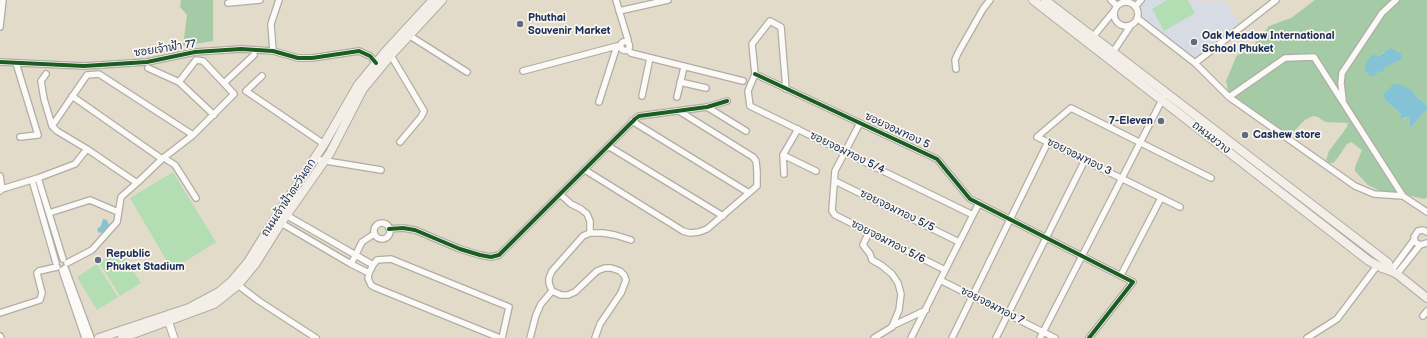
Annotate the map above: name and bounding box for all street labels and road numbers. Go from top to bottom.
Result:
street label: ซอยเจ้าฟ้า 77 [133,38,197,60]
street label: ซอยจอมทอง 5 [862,110,932,152]
street label: ถนนขวาง [1189,119,1233,157]
street label: ซอยจอมทอง 5/4 [807,129,887,177]
street label: ซอยจอมทอง 3 [1044,136,1114,178]
street label: ถนนเจ้าฟ้าตะวันตก [259,157,319,239]
street label: ซอยจอมทอง 5/5 [857,187,937,235]
street label: ซอยจอมทอง 5/6 [848,217,928,267]
street label: ซอยจอมทอง 7 [958,284,1026,328]

